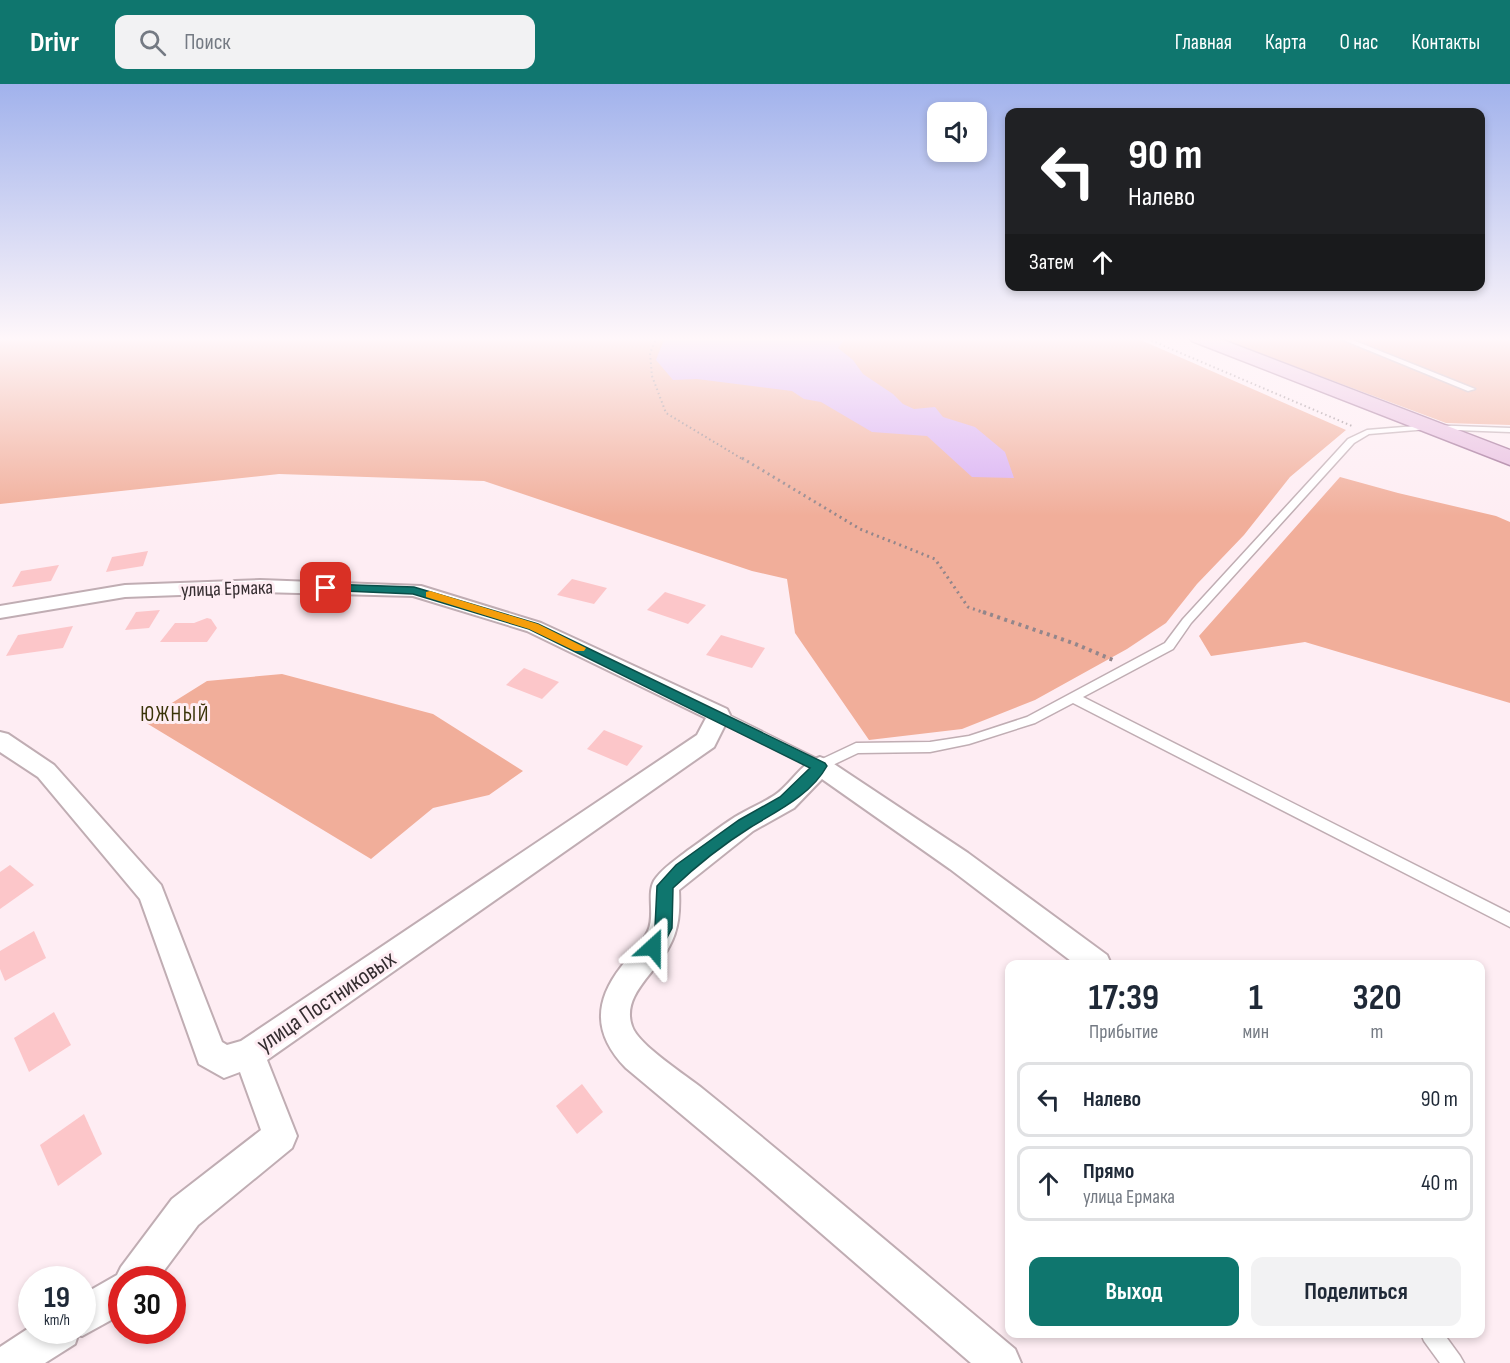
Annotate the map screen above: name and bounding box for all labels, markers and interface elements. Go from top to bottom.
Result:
search box [115,15,535,69]
text: Drivr [30,26,79,59]
icon: search [136,26,169,59]
text: Поиск [184,29,231,56]
text: Главная [1175,30,1232,55]
text: Карта [1265,30,1306,55]
text: О нас [1339,30,1378,55]
text: Контакты [1411,30,1480,55]
map controls [927,102,987,162]
button: sound [927,102,987,162]
text: 90 m [1128,130,1202,181]
icon: left [1029,132,1107,210]
text: Налево [1128,181,1195,213]
icon: ahead [1086,246,1119,279]
text: Затем [1029,249,1074,276]
pin [300,562,351,613]
icon: arrive [309,571,342,604]
street label: улица Ермака [181,575,273,603]
district label: ЮЖНЫЙ [140,702,210,727]
position arrow [621,915,685,979]
street label: улица Постниковых [251,944,401,1059]
text: 17:39 [1088,977,1159,1020]
text: 1 [1249,977,1263,1020]
text: 320 [1352,977,1402,1020]
text: Прибытие [1089,1020,1158,1044]
text: мин [1243,1020,1269,1044]
text: m [1371,1020,1383,1044]
icon: left [1032,1083,1065,1116]
text: Налево [1083,1086,1141,1113]
text: 90 m [1421,1086,1458,1113]
text: Прямо [1083,1158,1134,1185]
icon: ahead [1032,1167,1065,1200]
text: 40 m [1421,1170,1458,1197]
text: улица Ермака [1083,1185,1175,1209]
button: Выход [1029,1257,1239,1326]
button: Поделиться [1251,1257,1461,1326]
speed limit sign: 30 [108,1266,186,1344]
text: 19 [44,1280,70,1316]
text: km/h [44,1311,70,1330]

